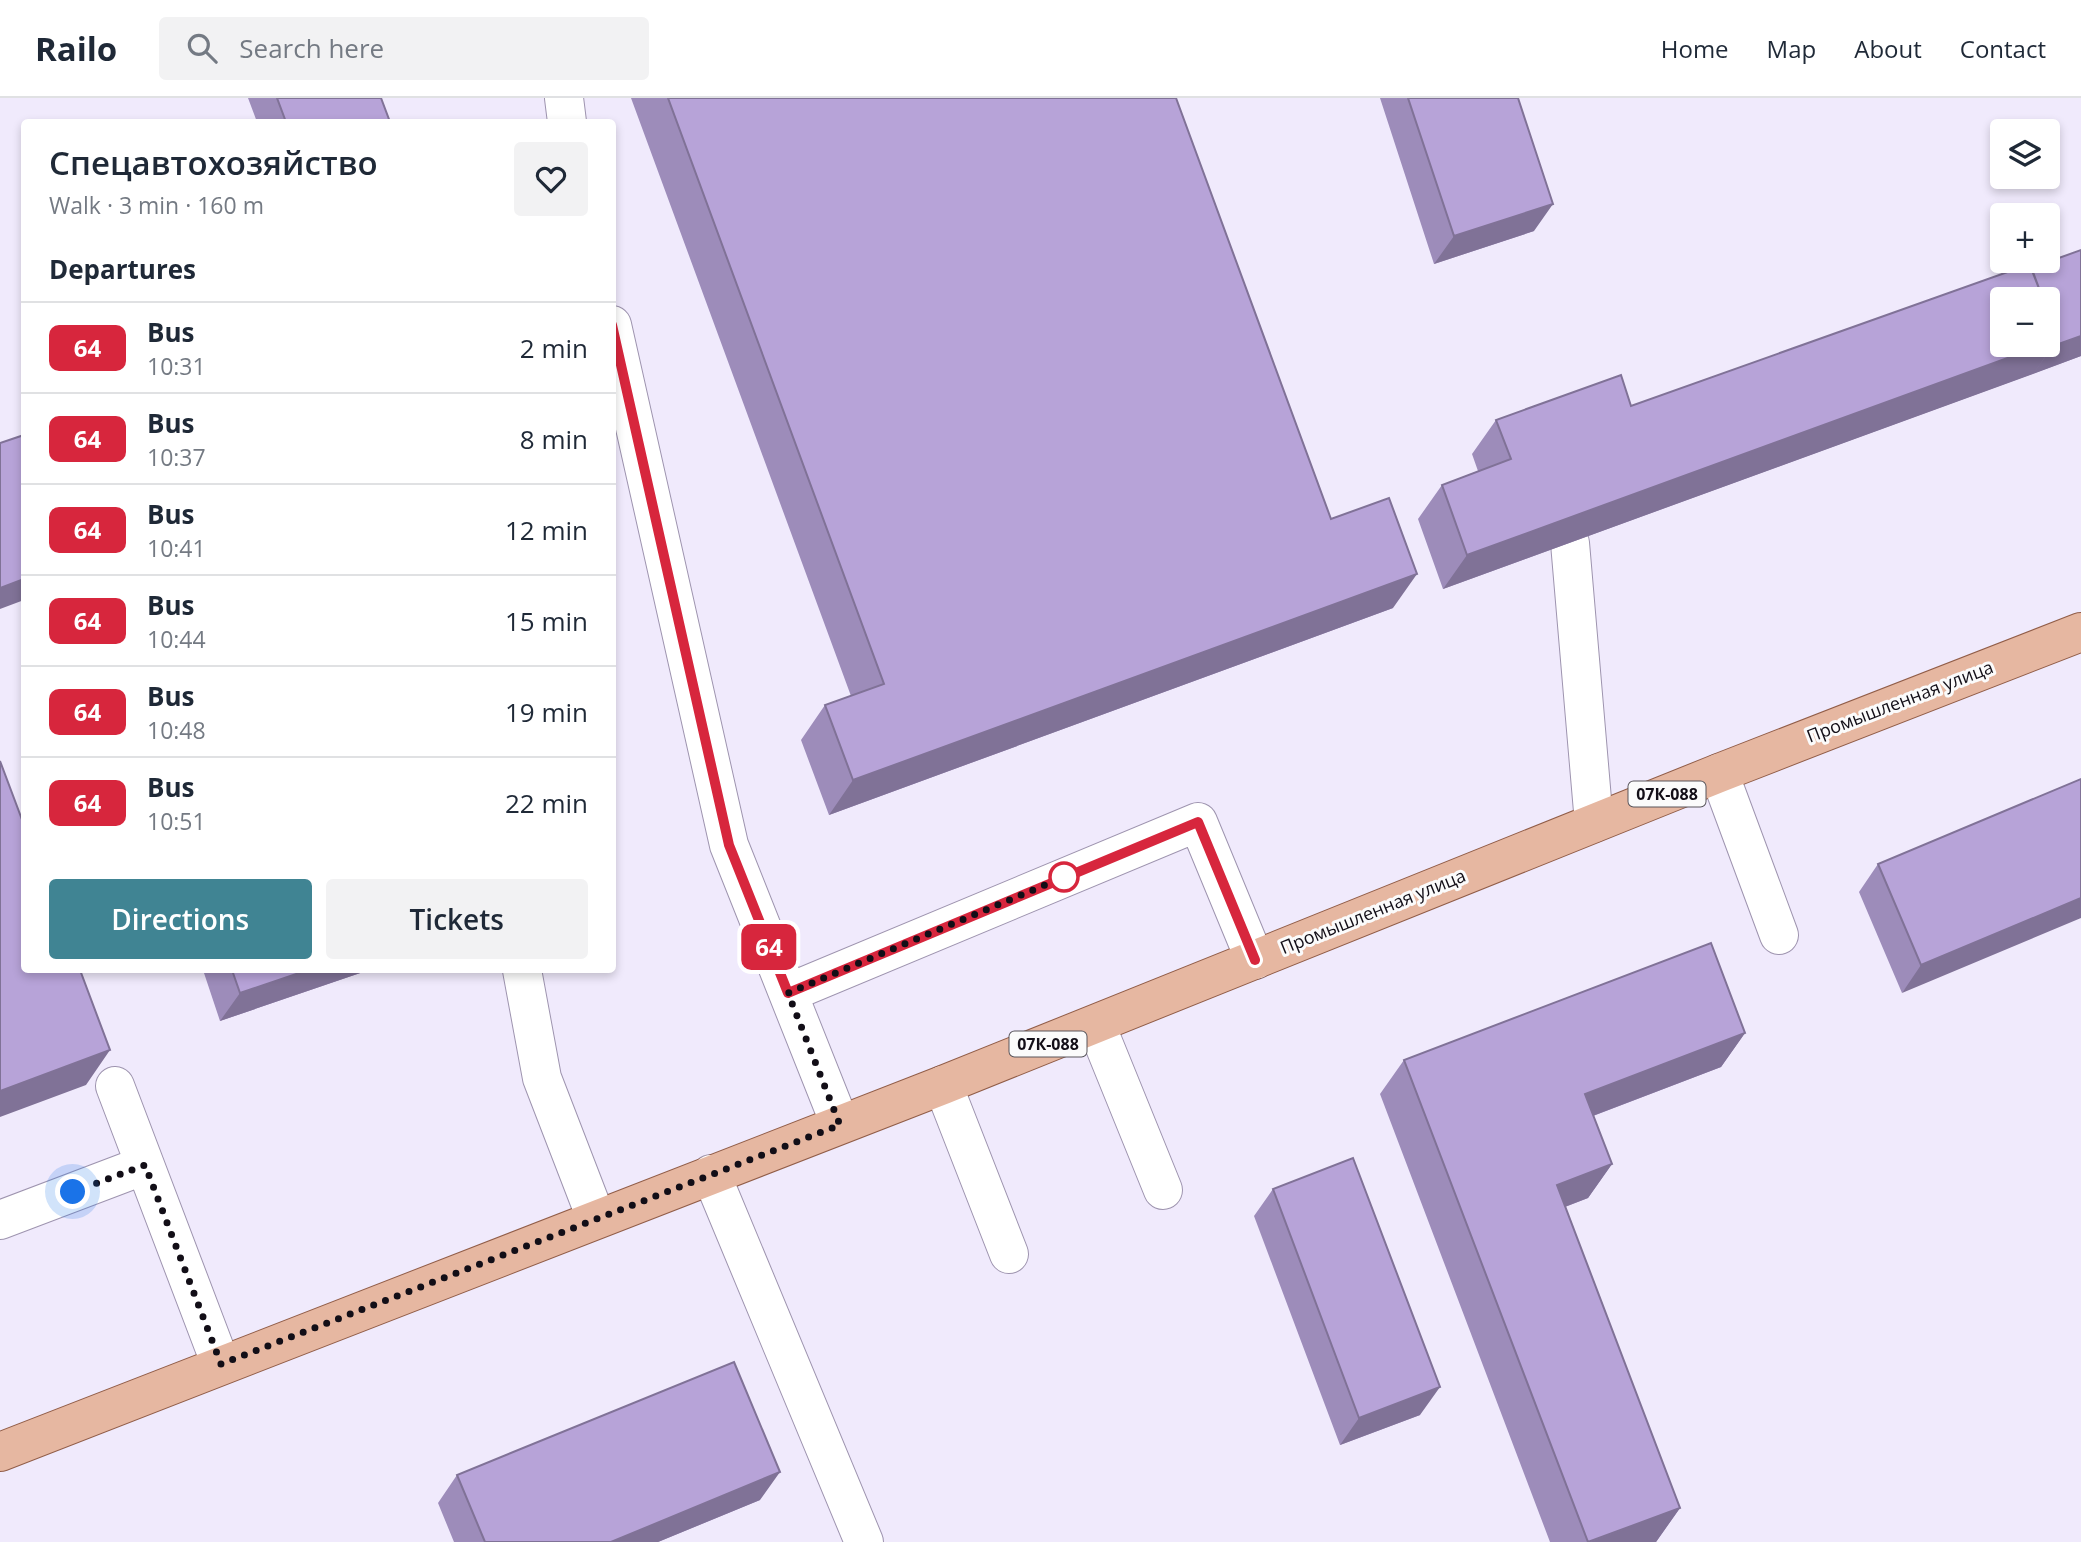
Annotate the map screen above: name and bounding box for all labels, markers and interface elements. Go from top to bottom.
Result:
search box [159,17,649,80]
text: Railo [35,26,117,71]
icon: search [183,29,221,67]
text: Search here [239,30,384,66]
text: Home [1661,32,1729,65]
text: Map [1767,32,1816,65]
text: About [1854,32,1922,65]
text: Contact [1960,32,2046,65]
map controls [1990,119,2060,357]
button: layers [1990,119,2060,189]
text: Спецавтохозяйство [49,140,378,185]
button: heart [514,142,588,216]
text: Walk · 3 min · 160 m [49,189,264,221]
button: + [1990,203,2060,273]
text: Departures [49,251,196,287]
button: − [1990,287,2060,357]
text: Bus [147,314,194,350]
text: 2 min [520,330,588,366]
text: 64 [74,331,101,364]
text: 10:31 [147,350,206,382]
text: Bus [147,405,194,441]
text: 8 min [520,421,588,457]
text: 64 [74,422,101,455]
text: 10:37 [147,441,206,473]
text: Bus [147,496,194,532]
text: 12 min [505,512,588,548]
text: 64 [74,513,101,546]
text: 10:41 [147,532,206,564]
text: Bus [147,587,194,623]
text: 15 min [505,603,588,639]
text: 64 [74,604,101,637]
text: 10:44 [147,623,206,655]
street label: Промышленная улица [1803,654,1996,748]
text: Bus [147,678,194,714]
text: 19 min [505,694,588,730]
text: 64 [74,695,101,728]
text: 10:48 [147,714,206,746]
text: Bus [147,769,194,805]
road number: 07К-088 [1628,782,1706,806]
text: 22 min [505,785,588,821]
text: 64 [74,786,101,819]
text: 10:51 [147,805,206,837]
unlabelled marker [1049,862,1079,892]
street label: Промышленная улица [1276,863,1469,959]
button: Directions [49,879,312,959]
button: Tickets [326,879,588,959]
line badge: 64 [738,924,800,970]
text: 64 [755,930,783,963]
road number: 07К-088 [1010,1032,1086,1056]
your location [55,1174,90,1209]

